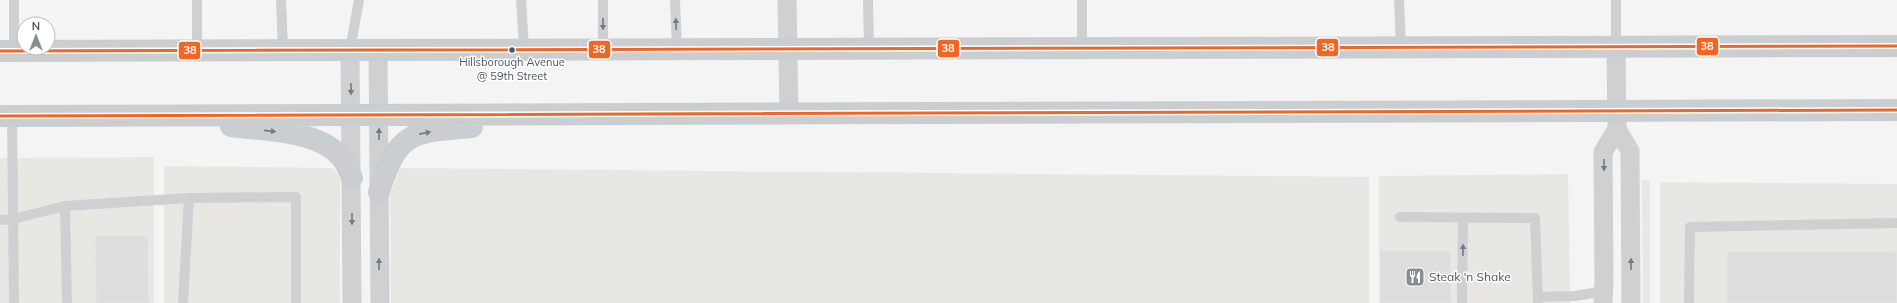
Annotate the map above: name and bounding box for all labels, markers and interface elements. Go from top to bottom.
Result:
north arrow [16,16,56,56]
one-way arrow [600,18,606,31]
one-way arrow [672,18,679,30]
text: N [32,19,40,33]
line badge: 38 [1696,37,1719,56]
line badge: 38 [1316,38,1339,57]
line badge: 38 [937,39,960,58]
text: 38 [1700,39,1714,53]
line badge: 38 [588,40,611,59]
text: 38 [1321,40,1335,54]
line badge: 38 [178,41,201,60]
text: 38 [941,41,955,55]
text: 38 [592,42,606,56]
text: 38 [183,43,197,57]
marker: Hillsborough Avenue @ 59th Street [507,45,517,55]
place label: Hillsborough Avenue @ 59th Street [459,55,565,83]
one-way arrow [348,83,355,95]
one-way arrow [376,127,382,140]
one-way arrow [264,128,276,135]
one-way arrow [419,130,431,136]
one-way arrow [1600,159,1607,171]
one-way arrow [349,213,355,226]
one-way arrow [1460,243,1466,256]
one-way arrow [376,257,382,270]
one-way arrow [1628,257,1634,270]
restaurant icon: Steak 'n Shake [1404,266,1426,288]
place label: Steak 'n Shake [1429,269,1511,284]

